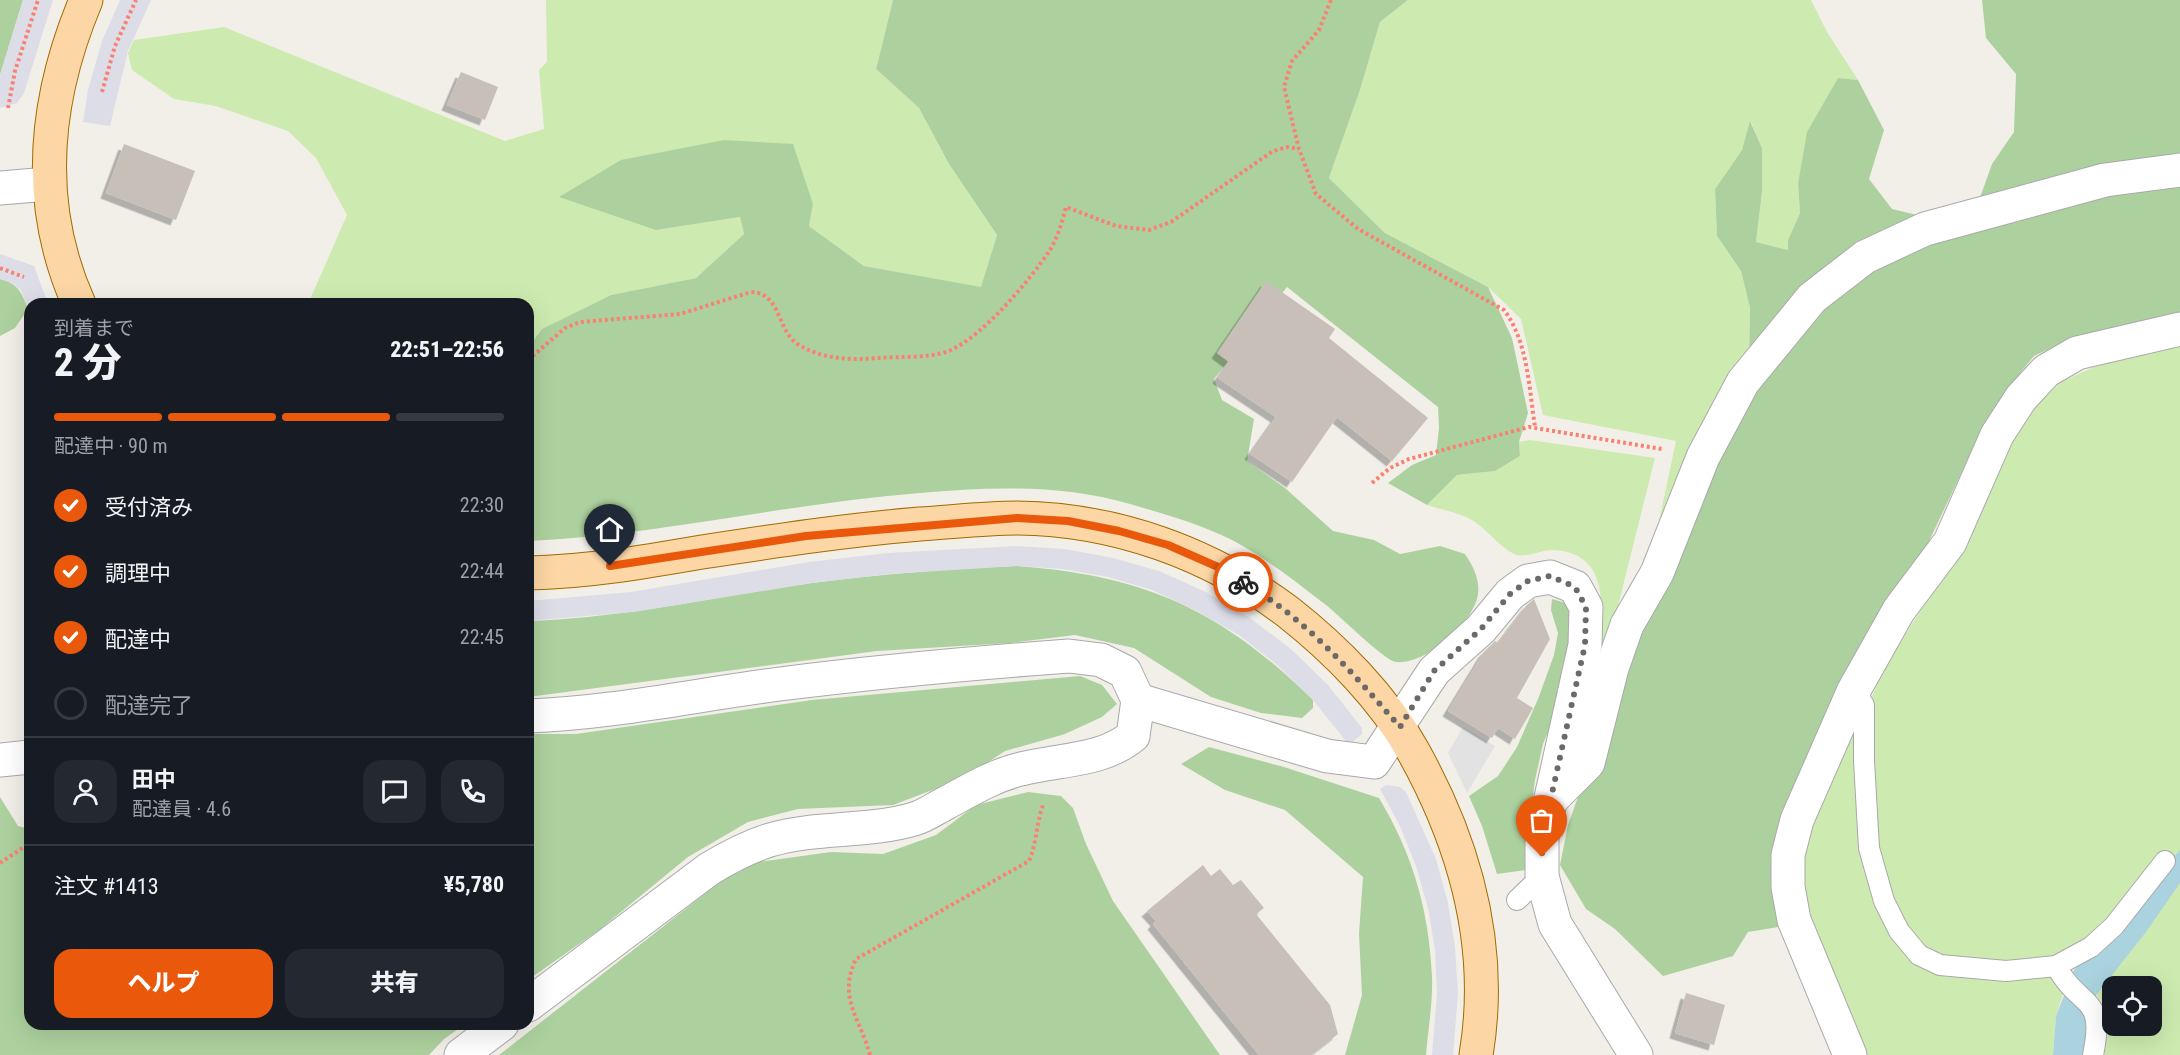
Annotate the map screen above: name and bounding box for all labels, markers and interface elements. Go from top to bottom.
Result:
text: 到着まで [54,316,134,340]
text: 22:51–22:56 [390,337,504,362]
text: 2 分 [54,340,122,386]
text: 配達中 · 90 m [54,434,167,458]
icon: check [54,489,87,522]
text: 22:30 [460,493,504,517]
text: 受付済み [105,495,193,520]
pin [584,504,635,566]
icon: home [593,513,626,546]
courier [1213,552,1273,612]
icon: check [54,555,87,588]
text: 22:44 [460,559,504,583]
text: 調理中 [105,561,171,586]
icon: bike [1227,566,1260,599]
icon: check [54,621,87,654]
text: 22:45 [460,625,504,649]
text: 配達中 [105,627,171,652]
text: 配達完了 [105,693,193,718]
button: person [54,760,117,823]
button: chat [363,760,426,823]
button: phone [441,760,504,823]
text: 田中 [132,767,176,792]
pin [1516,795,1567,857]
text: 配達員 · 4.6 [132,797,231,821]
icon: bag [1525,804,1558,837]
text: ¥5,780 [444,872,504,897]
text: 注文 #1413 [54,874,159,899]
button: ヘルプ [54,949,273,1018]
button: 共有 [285,949,504,1018]
map controls [2102,976,2162,1036]
button: locate [2102,976,2162,1036]

